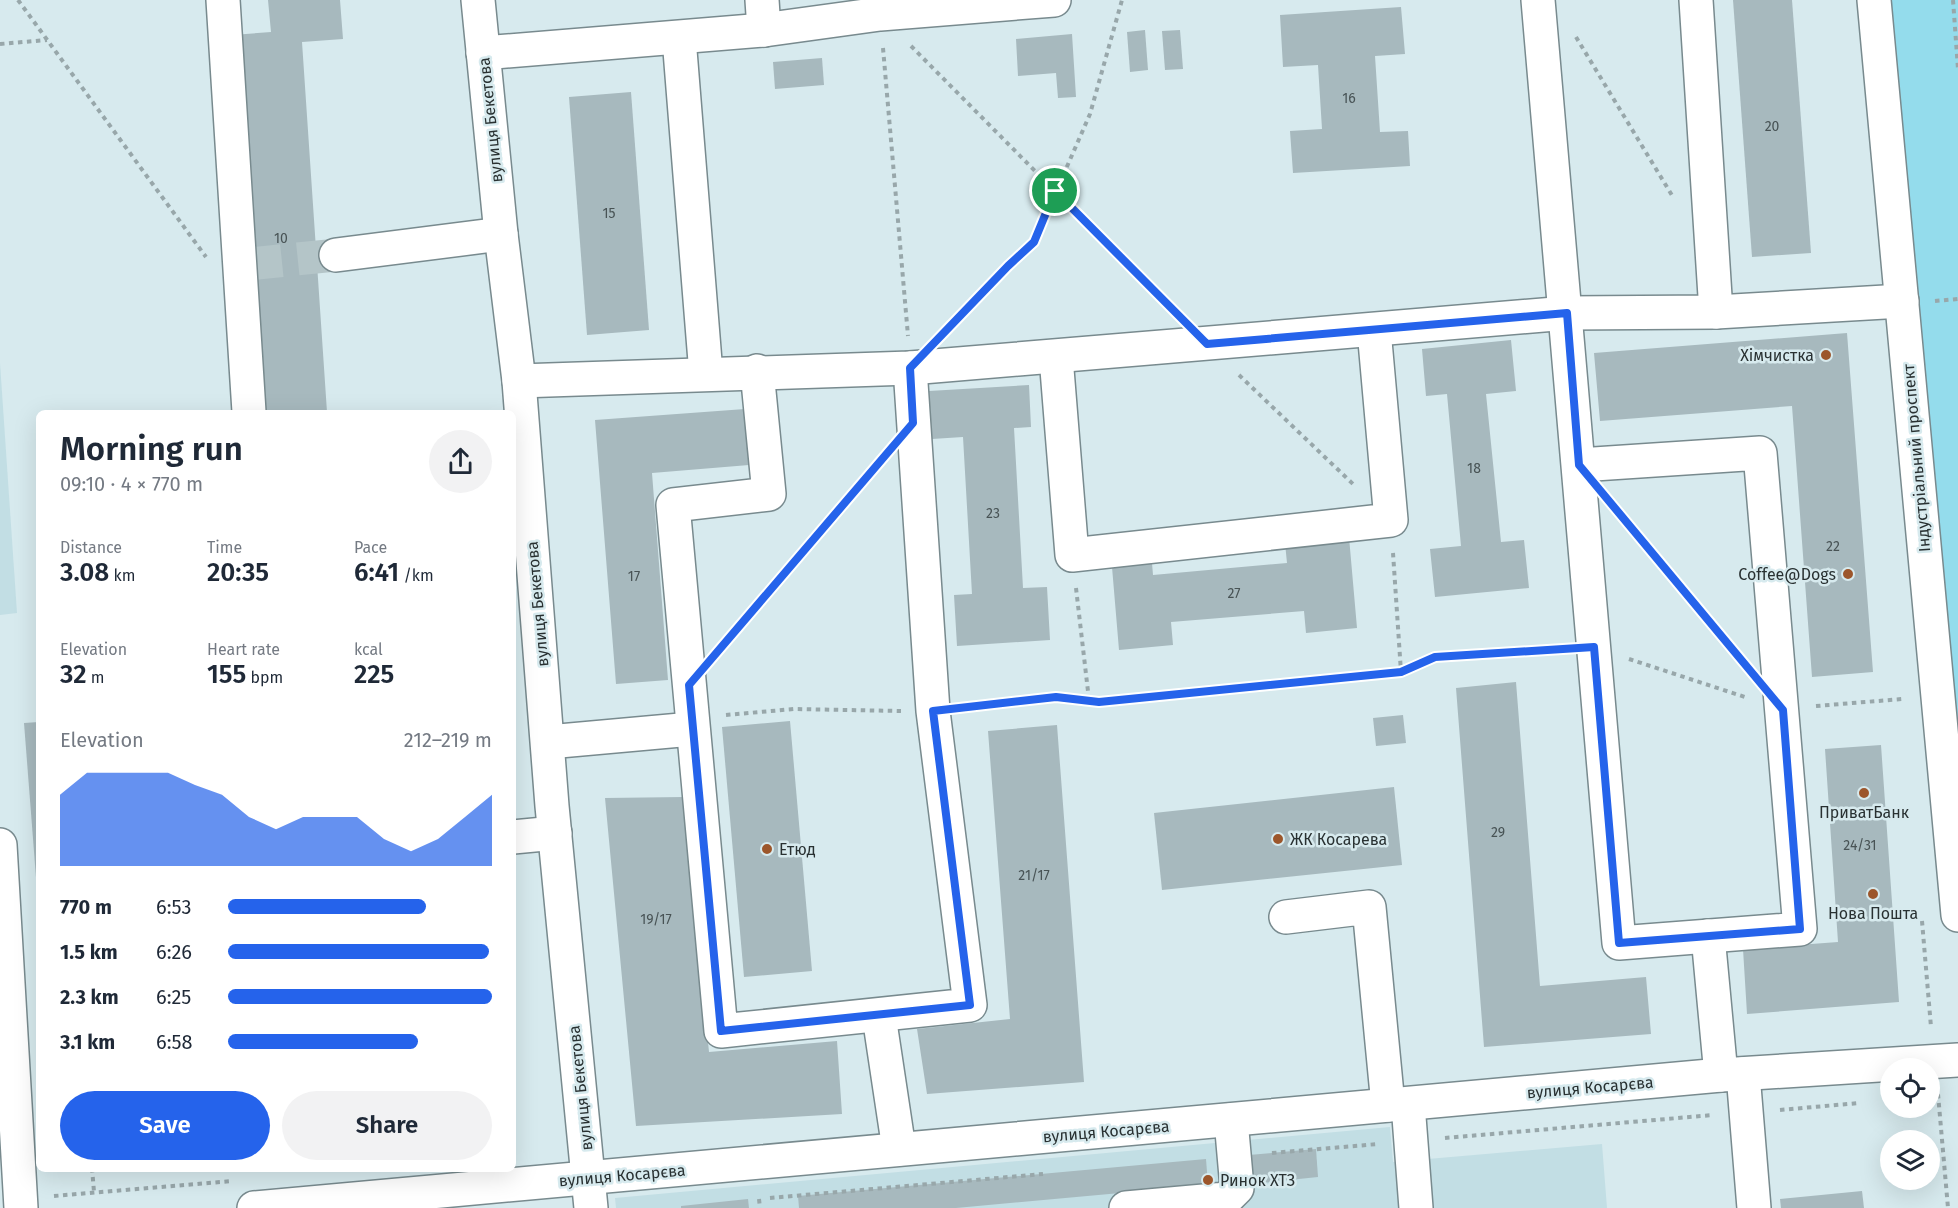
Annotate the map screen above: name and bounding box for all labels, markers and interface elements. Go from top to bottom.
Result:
street label: вулиця Бекетова [474,56,507,184]
house number: 16 [1342,90,1356,107]
house number: 20 [1765,118,1780,135]
pin [1029,165,1080,216]
icon: arrive [1038,174,1071,207]
house number: 15 [602,205,616,222]
house number: 10 [274,230,288,247]
place label: Хімчистка [1740,346,1814,365]
marker: Хімчистка [1819,348,1833,362]
street label: Індустріальний проспект [1899,362,1934,553]
text: Morning run [60,429,243,469]
button: share [429,430,492,493]
house number: 18 [1467,460,1481,477]
text: 09:10 · 4 × 770 m [60,472,203,496]
house number: 23 [986,505,1000,522]
text: Distance [60,538,122,557]
text: Time [207,538,242,557]
text: Pace [354,538,387,557]
house number: 22 [1826,538,1840,555]
street label: вулиця Бекетова [523,540,552,668]
text: 3.08 [60,557,109,588]
text: 20:35 [207,557,269,588]
text: 6:41 [354,557,399,588]
place label: Coffee@Dogs [1738,565,1836,584]
text: km [109,566,135,585]
text: /km [399,566,434,585]
marker: Coffee@Dogs [1841,567,1855,581]
house number: 17 [628,568,640,585]
house number: 27 [1227,585,1241,602]
text: Elevation [60,640,127,659]
text: Heart rate [207,640,280,659]
text: kcal [354,640,383,659]
text: 32 [60,659,86,690]
text: 155 [207,659,246,690]
text: 225 [354,659,394,690]
text: m [86,668,104,687]
text: bpm [246,668,283,687]
text: Elevation [60,728,144,752]
text: 212–219 m [404,728,492,752]
marker: ПриватБанк [1857,786,1871,800]
place label: ПриватБанк [1819,803,1910,822]
house number: 29 [1491,824,1505,841]
place label: ЖК Косарева [1290,830,1387,849]
marker: ЖК Косарева [1271,832,1285,846]
house number: 24/31 [1843,837,1877,854]
place label: Етюд [779,840,816,859]
marker: Етюд [760,842,774,856]
house number: 21/17 [1018,867,1050,884]
marker: Нова Пошта [1866,887,1880,901]
text: 770 m [60,895,112,919]
text: 6:53 [156,895,191,919]
place label: Нова Пошта [1828,904,1918,923]
house number: 19/17 [640,911,672,928]
text: 1.5 km [60,940,118,964]
text: 6:26 [156,940,192,964]
text: 2.3 km [60,985,119,1009]
text: 6:25 [156,985,191,1009]
street label: вулиця Бекетова [564,1024,597,1152]
text: 3.1 km [60,1030,115,1054]
text: 6:58 [156,1030,193,1054]
map controls [1880,1058,1940,1190]
button: locate [1880,1058,1940,1118]
street label: вулиця Косарєва [1526,1072,1654,1103]
button: Save [60,1091,270,1160]
button: Share [282,1091,492,1160]
street label: вулиця Косарєва [1042,1116,1170,1147]
button: layers [1880,1130,1940,1190]
street label: вулиця Косарєва [558,1160,686,1191]
place label: Ринок ХТЗ [1220,1171,1295,1190]
marker: Ринок ХТЗ [1201,1173,1215,1187]

